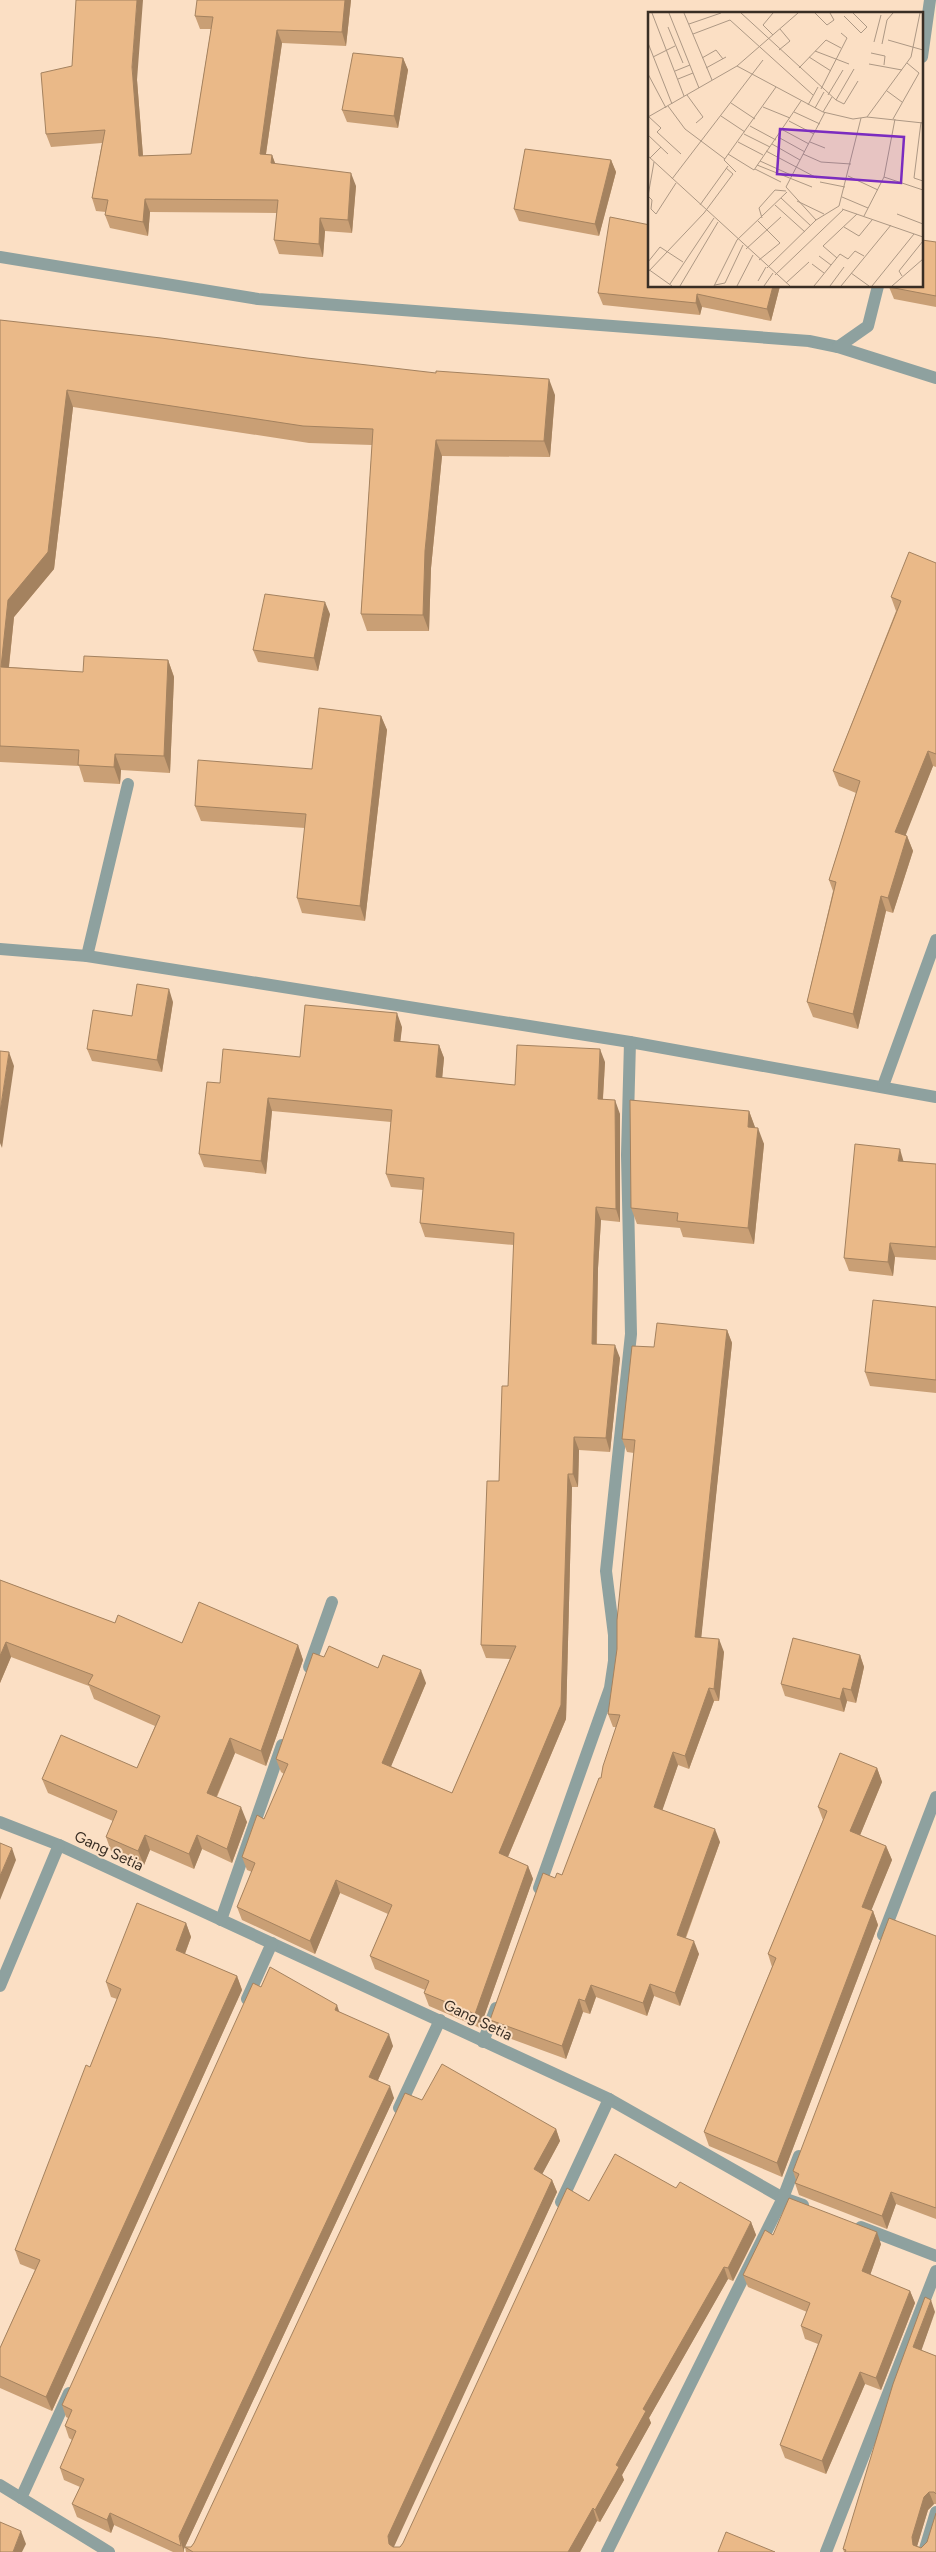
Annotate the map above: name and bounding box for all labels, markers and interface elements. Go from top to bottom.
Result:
inset map [648,12,924,288]
street label: Gang Setia [72,1827,146,1875]
street label: Gang Setia [441,1996,515,2044]

